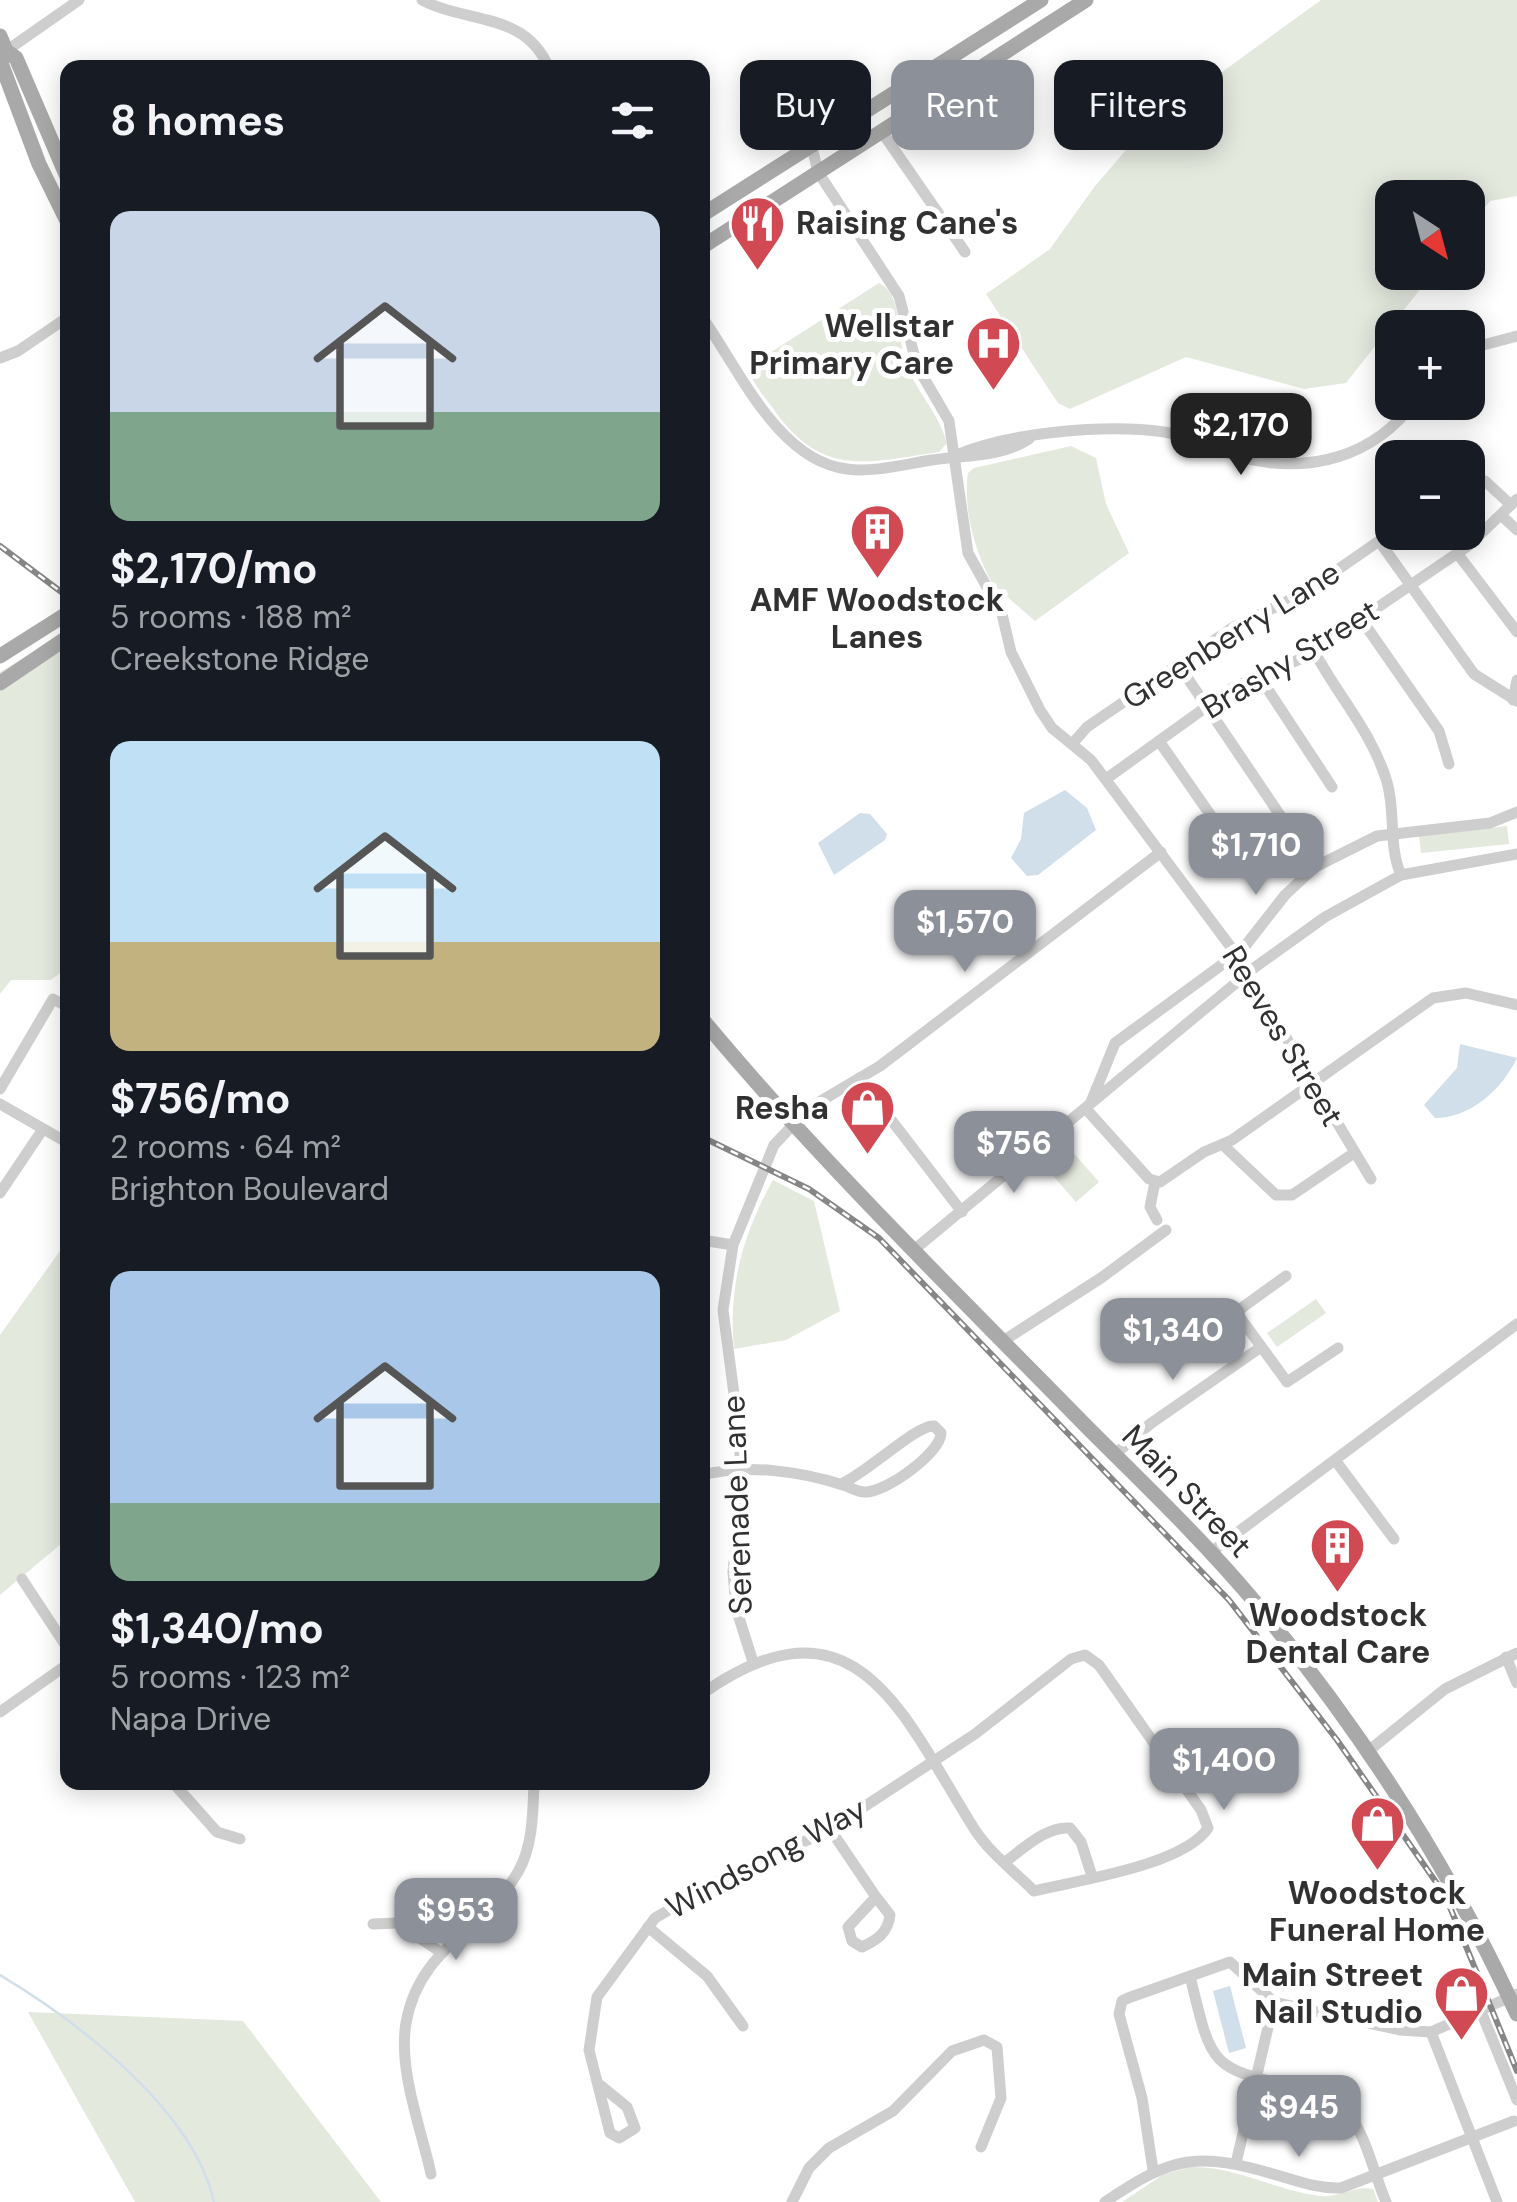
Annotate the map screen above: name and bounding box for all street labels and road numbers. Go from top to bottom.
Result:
street label: Greenberry Lane [1114,551,1348,719]
street label: Brashy Street [1194,590,1386,728]
street label: Reeves Street [1213,938,1353,1134]
street label: Serenade Lane [712,1395,762,1615]
street label: Main Street [1113,1415,1261,1567]
street label: Windsong Way [659,1787,874,1928]

